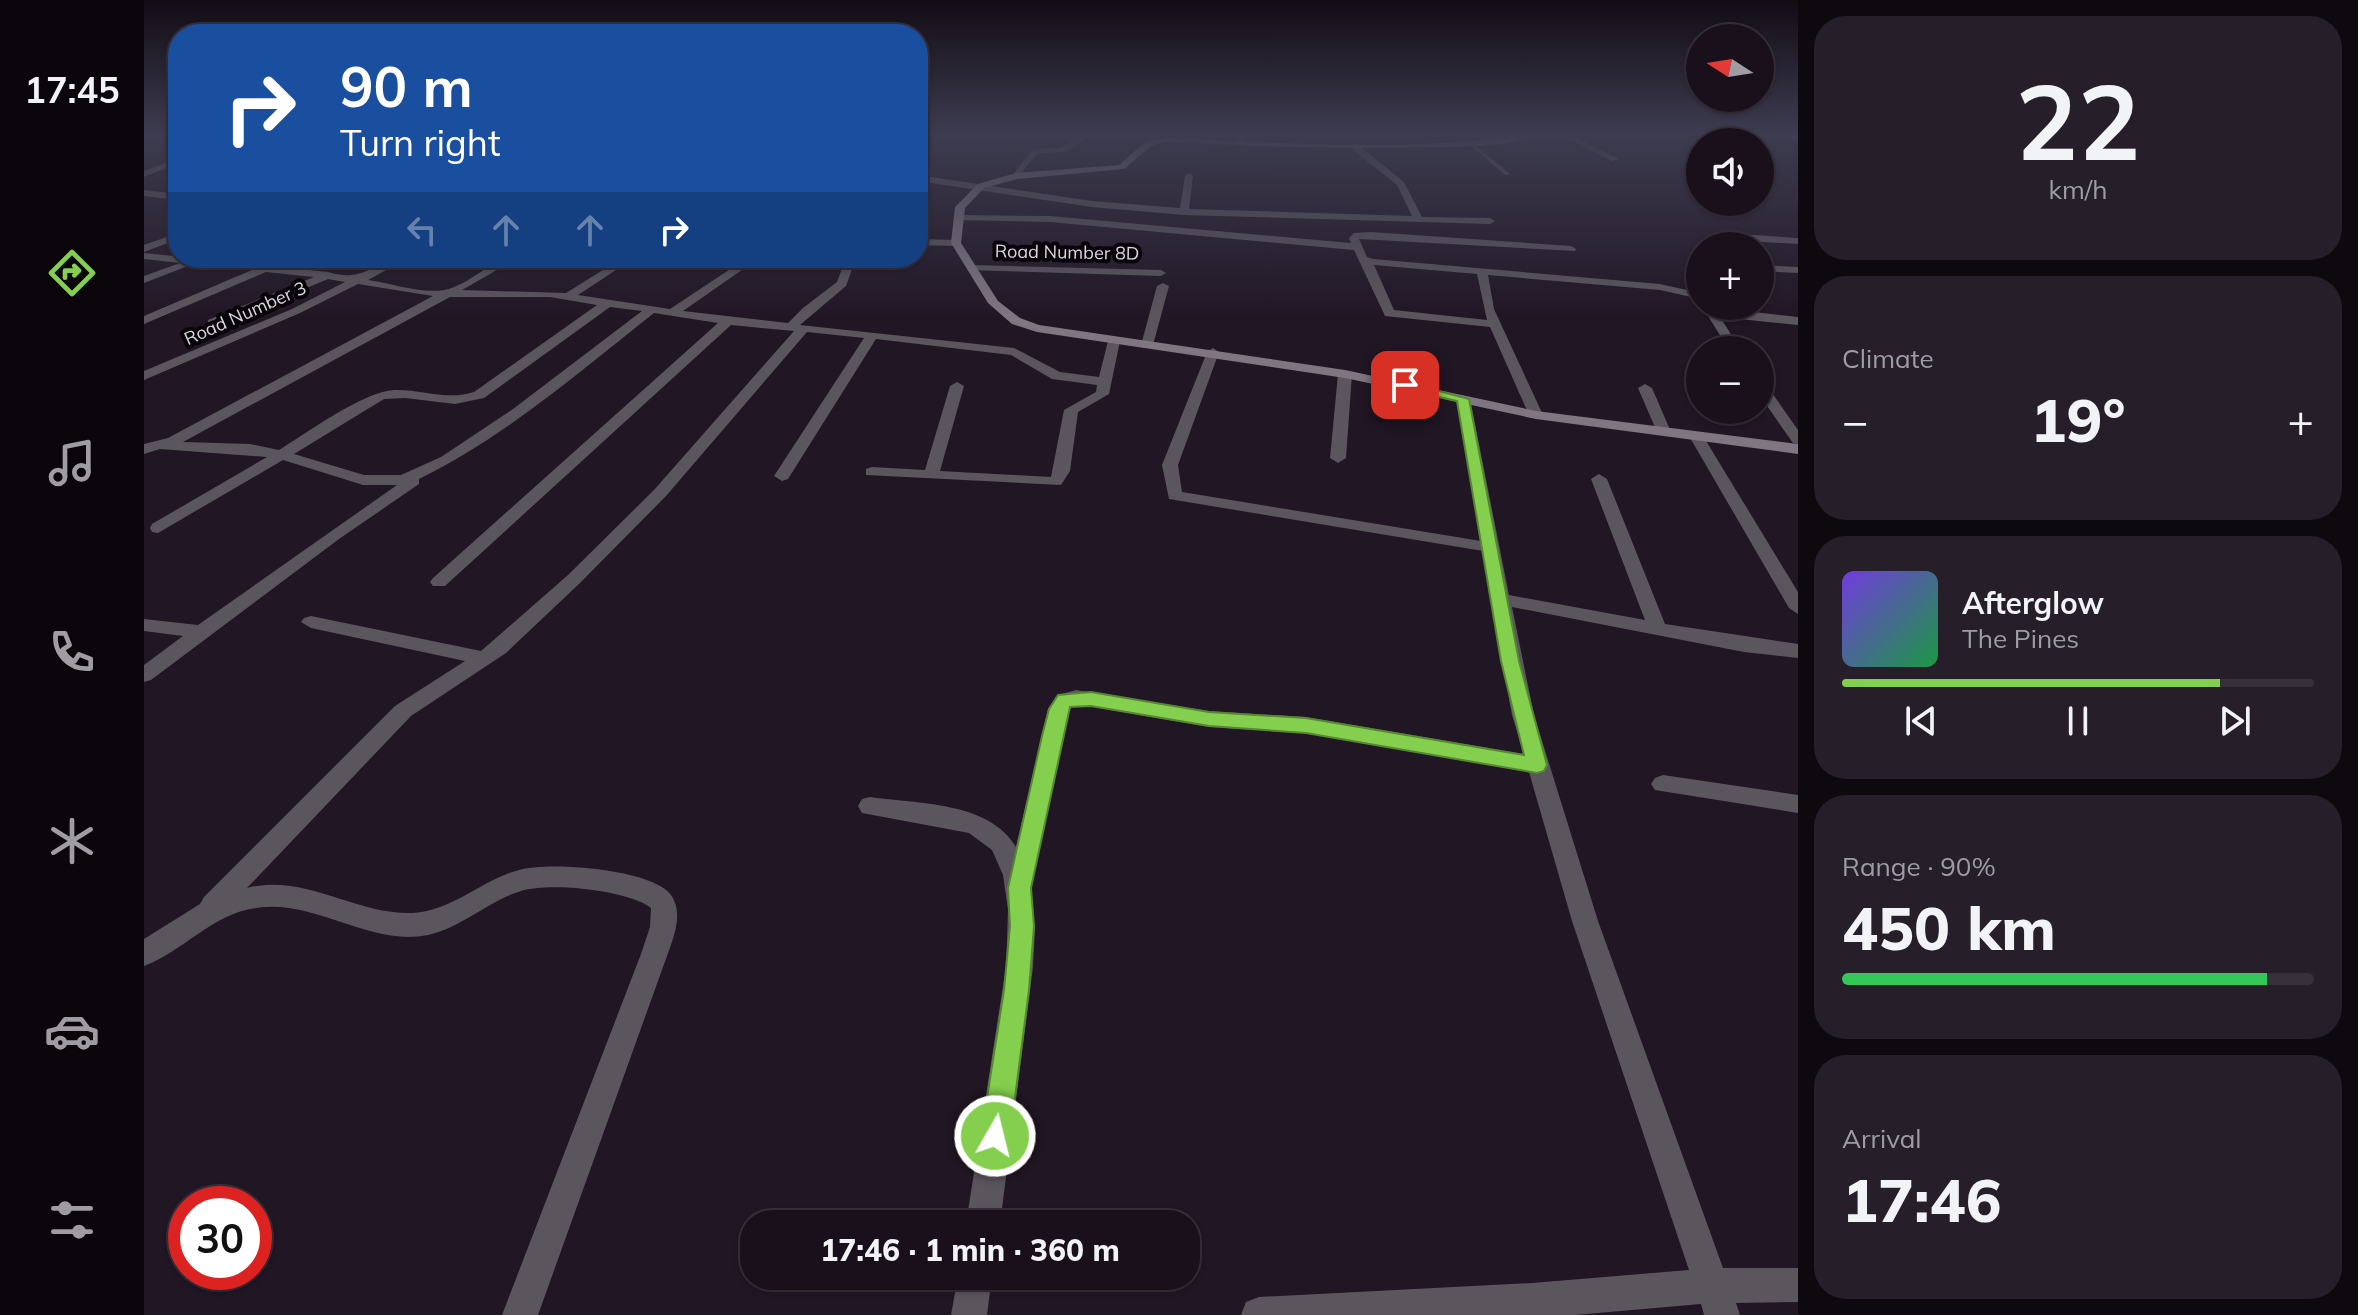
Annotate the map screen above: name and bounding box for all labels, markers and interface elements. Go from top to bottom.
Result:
north arrow [1686,24,1774,112]
map controls [1686,24,1774,424]
text: 90 m [340,51,473,121]
text: 22 [2016,55,2140,186]
icon: right [208,56,312,160]
text: 17:45 [24,67,120,112]
text: Turn right [340,120,501,165]
button: sound [1686,128,1774,216]
text: km/h [2049,173,2107,206]
icon: left [400,208,444,252]
icon: ahead [484,208,528,252]
icon: ahead [568,208,612,252]
icon: right [652,208,696,252]
button: + [1686,232,1774,320]
street label: Road Number 8D [995,239,1139,265]
icon: directions [44,245,100,301]
street label: Road Number 3 [180,276,310,350]
button: − [1686,336,1774,424]
text: Climate [1842,342,1934,375]
pin [1371,351,1439,419]
icon: arrive [1383,363,1427,407]
text: 19° [2030,382,2126,457]
text: − [1842,393,1868,448]
text: + [2288,393,2314,448]
icon: music [44,435,100,491]
text: Afterglow [1962,584,2104,622]
text: The Pines [1962,622,2079,655]
icon: phone [44,624,100,680]
icon: previous [1899,699,1943,743]
icon: pause [2056,699,2100,743]
icon: next [2213,699,2257,743]
icon: climate [44,813,100,869]
text: Range · 90% [1842,850,1996,883]
text: 450 km [1842,890,2056,965]
icon: car [44,1003,100,1059]
position arrow [953,1094,1037,1178]
text: Arrival [1842,1122,1922,1155]
text: 17:46 [1842,1162,2002,1237]
speed limit sign: 30 [168,1186,272,1290]
icon: filters [44,1192,100,1248]
text: 17:46 · 1 min · 360 m [820,1231,1120,1269]

